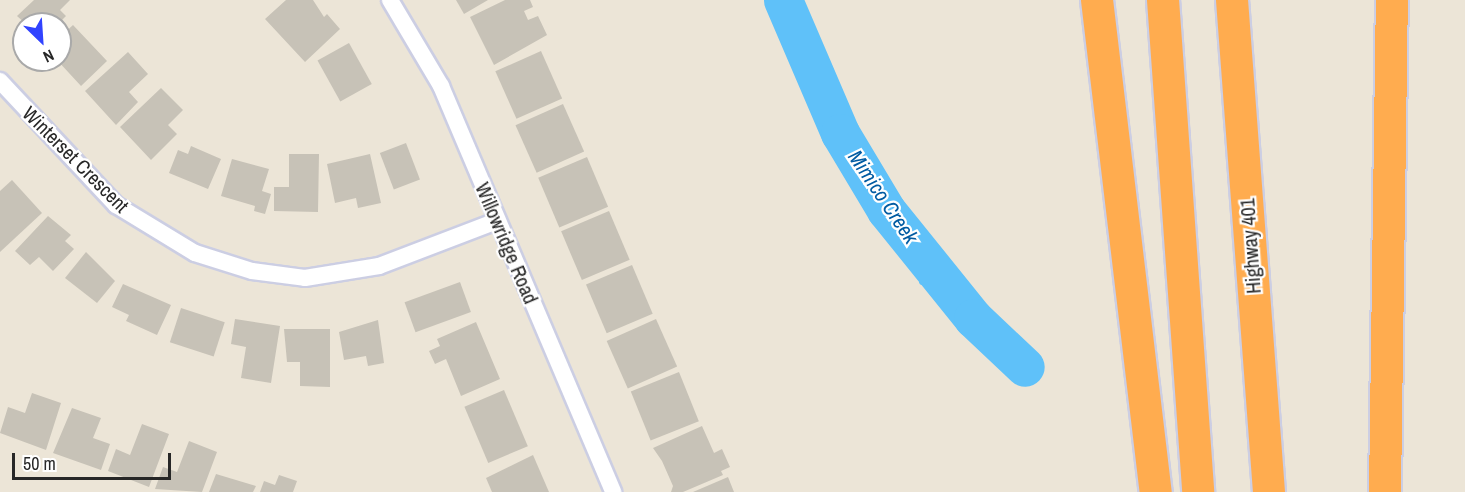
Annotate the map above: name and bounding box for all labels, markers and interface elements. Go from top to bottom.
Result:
north arrow [12,12,72,72]
text: N [40,45,58,68]
street label: Winterset Crescent [18,101,134,217]
water label: Mimico Creek [843,146,923,248]
street label: Willowridge Road [471,179,543,307]
street label: Highway 401 [1235,197,1265,295]
scale bar [15,441,174,479]
text: 50 m [23,451,56,476]

